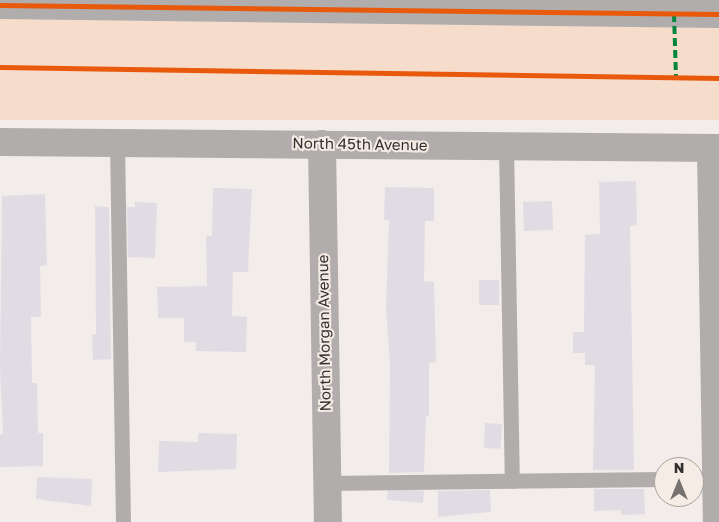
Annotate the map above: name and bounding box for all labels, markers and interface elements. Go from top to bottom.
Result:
street label: North 45th Avenue [292,134,428,154]
street label: North Morgan Avenue [314,254,334,412]
north arrow [654,457,704,507]
text: N [674,459,684,476]

